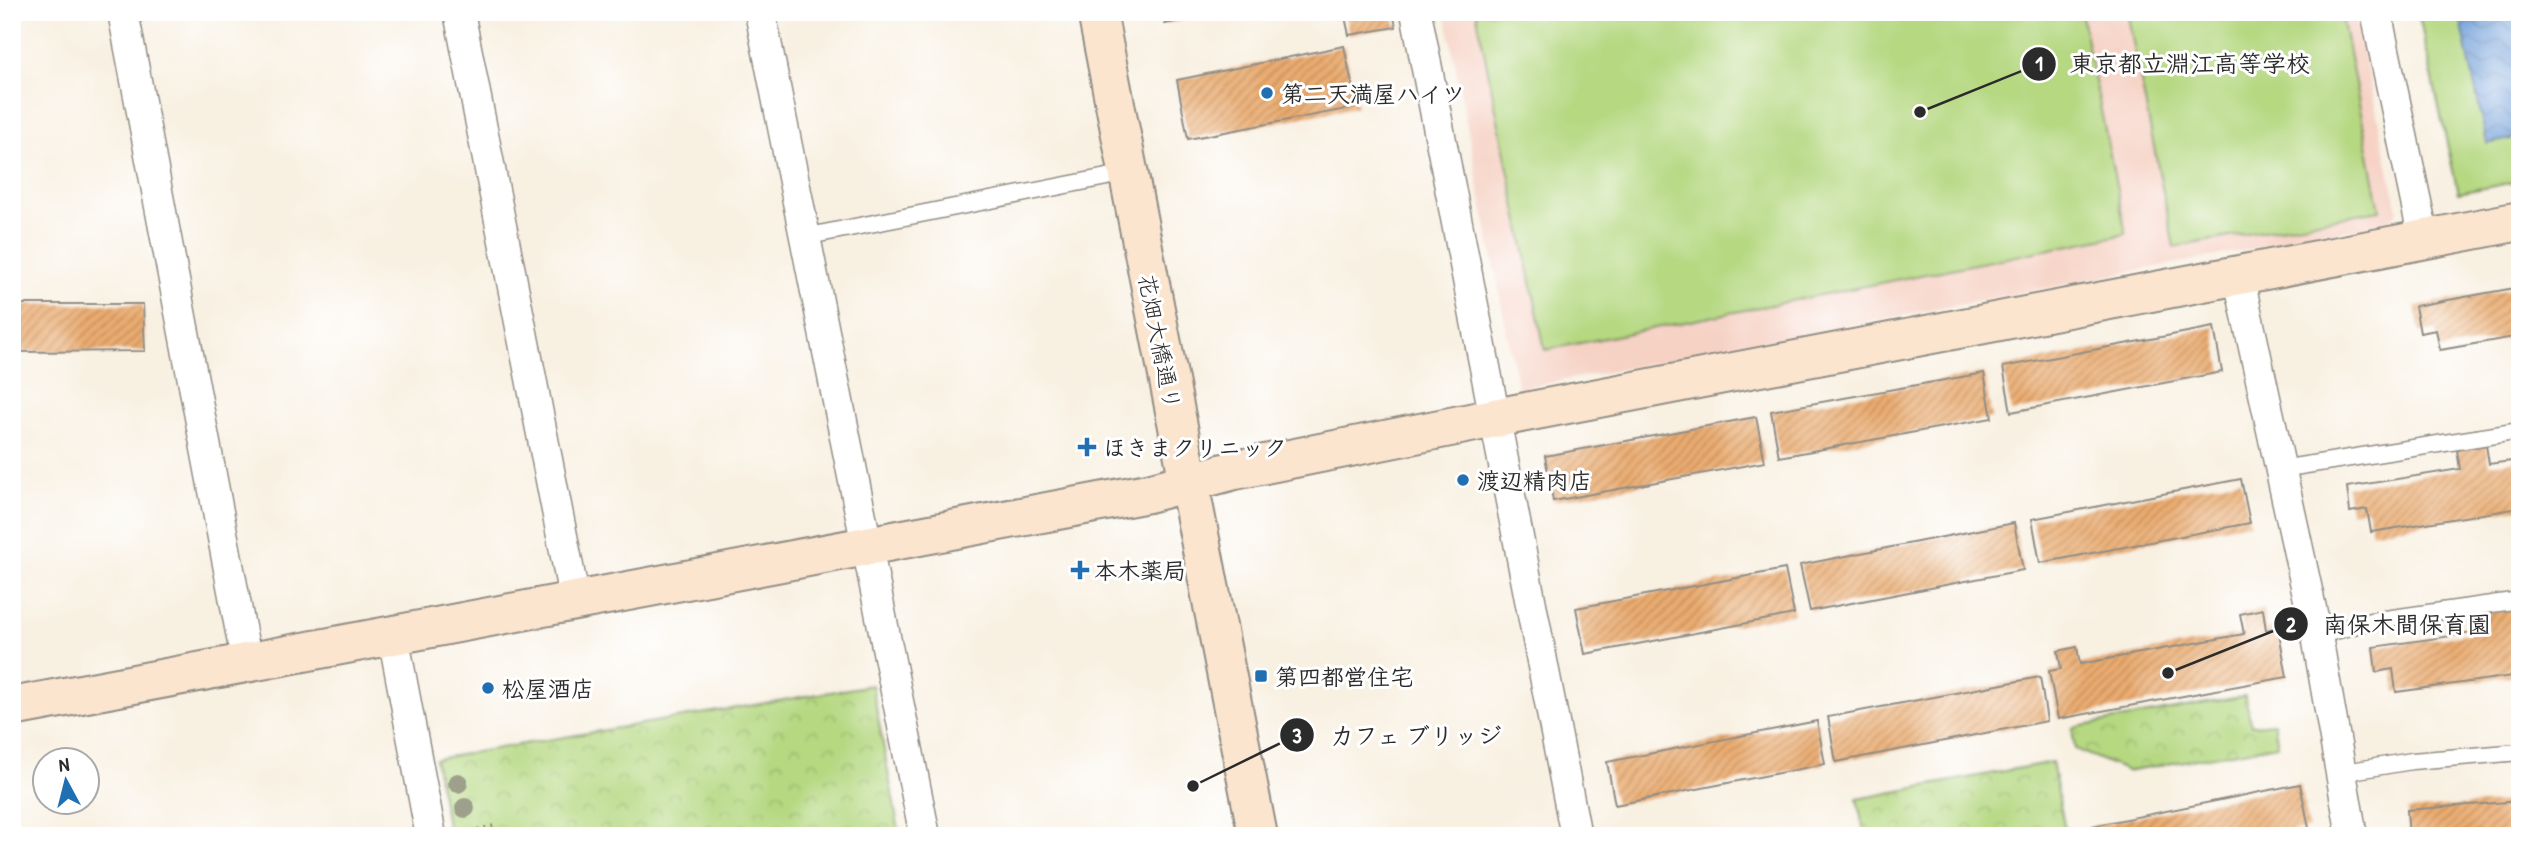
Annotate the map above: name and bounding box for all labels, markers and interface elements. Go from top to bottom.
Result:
callout: 東京都立淵江高等学校 [2021,41,2324,86]
text: 東京都立淵江高等学校 [2070,47,2310,79]
text: 1 [2035,49,2043,78]
place label: 第二天満屋ハイツ [1281,78,1465,109]
marker: 第二天満屋ハイツ [1259,85,1275,101]
street label: 花畑大橋通り [1132,271,1188,413]
place label: ほきまクリニック [1103,432,1287,463]
marker: ほきまクリニック [1077,437,1097,457]
place label: 渡辺精肉店 [1477,465,1592,496]
marker: 渡辺精肉店 [1455,472,1471,488]
place label: 本木薬局 [1094,555,1186,586]
marker: 本木薬局 [1072,562,1088,578]
callout: 南保木間保育園 [2274,602,2505,647]
text: 南保木間保育園 [2323,608,2491,640]
text: 2 [2286,610,2296,639]
place label: 第四都営住宅 [1275,661,1413,692]
marker: 第四都営住宅 [1253,668,1269,684]
place label: 松屋酒店 [502,673,594,704]
marker: 松屋酒店 [480,680,496,696]
callout: カフェ ブリッジ [1280,713,1516,758]
text: カフェ ブリッジ [1330,719,1502,751]
text: 3 [1292,721,1302,750]
north arrow [32,746,102,816]
text: N [57,751,71,778]

